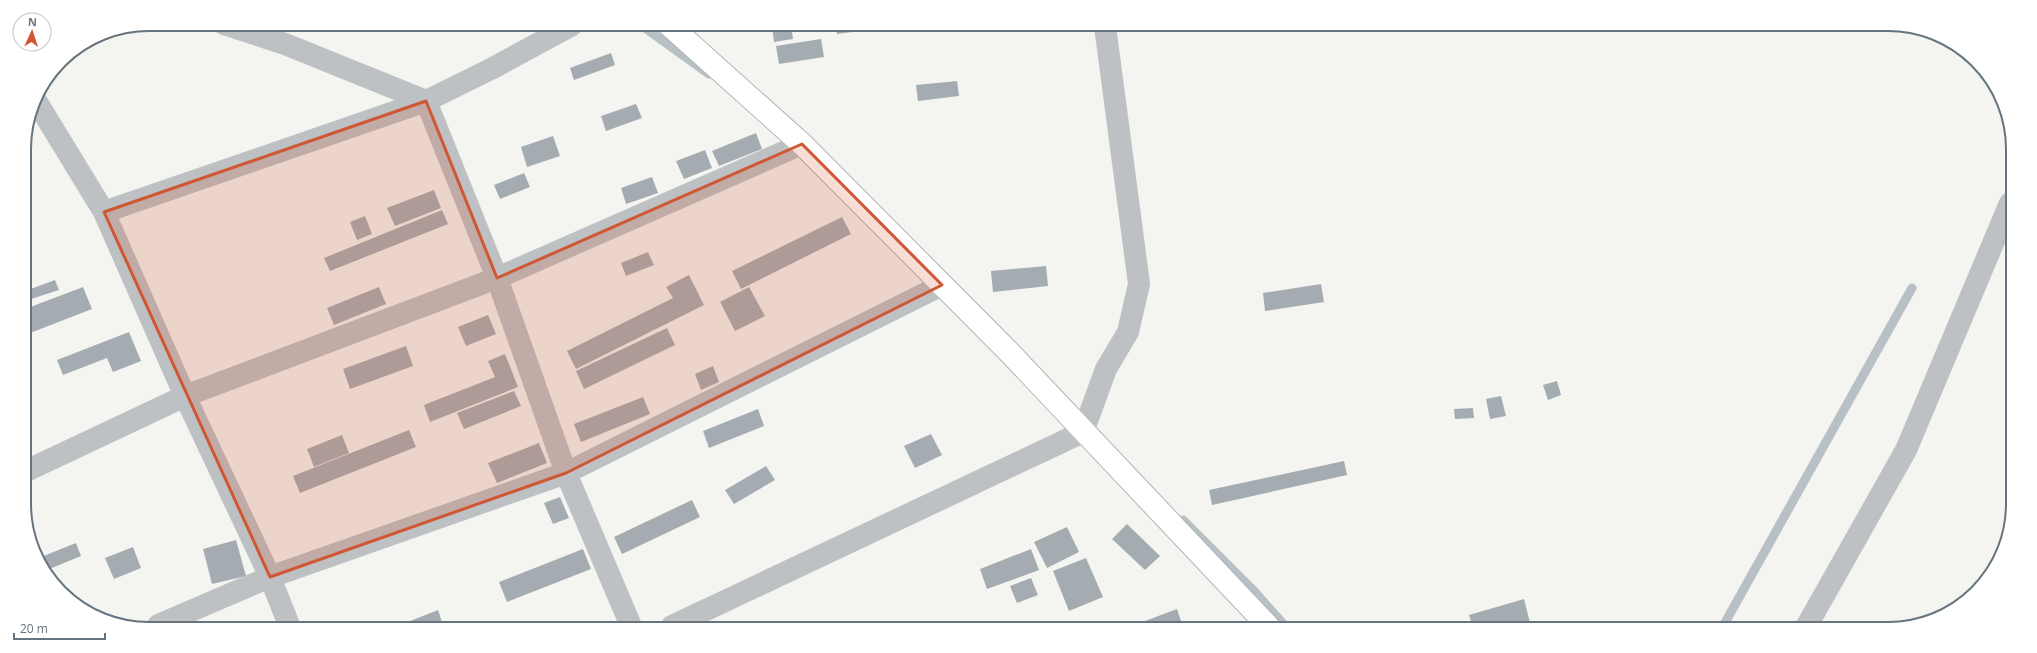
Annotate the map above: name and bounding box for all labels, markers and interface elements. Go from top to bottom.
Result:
north arrow [12,12,52,52]
text: N [28,14,37,29]
scale bar [14,615,105,641]
text: 20 m [20,620,48,637]

